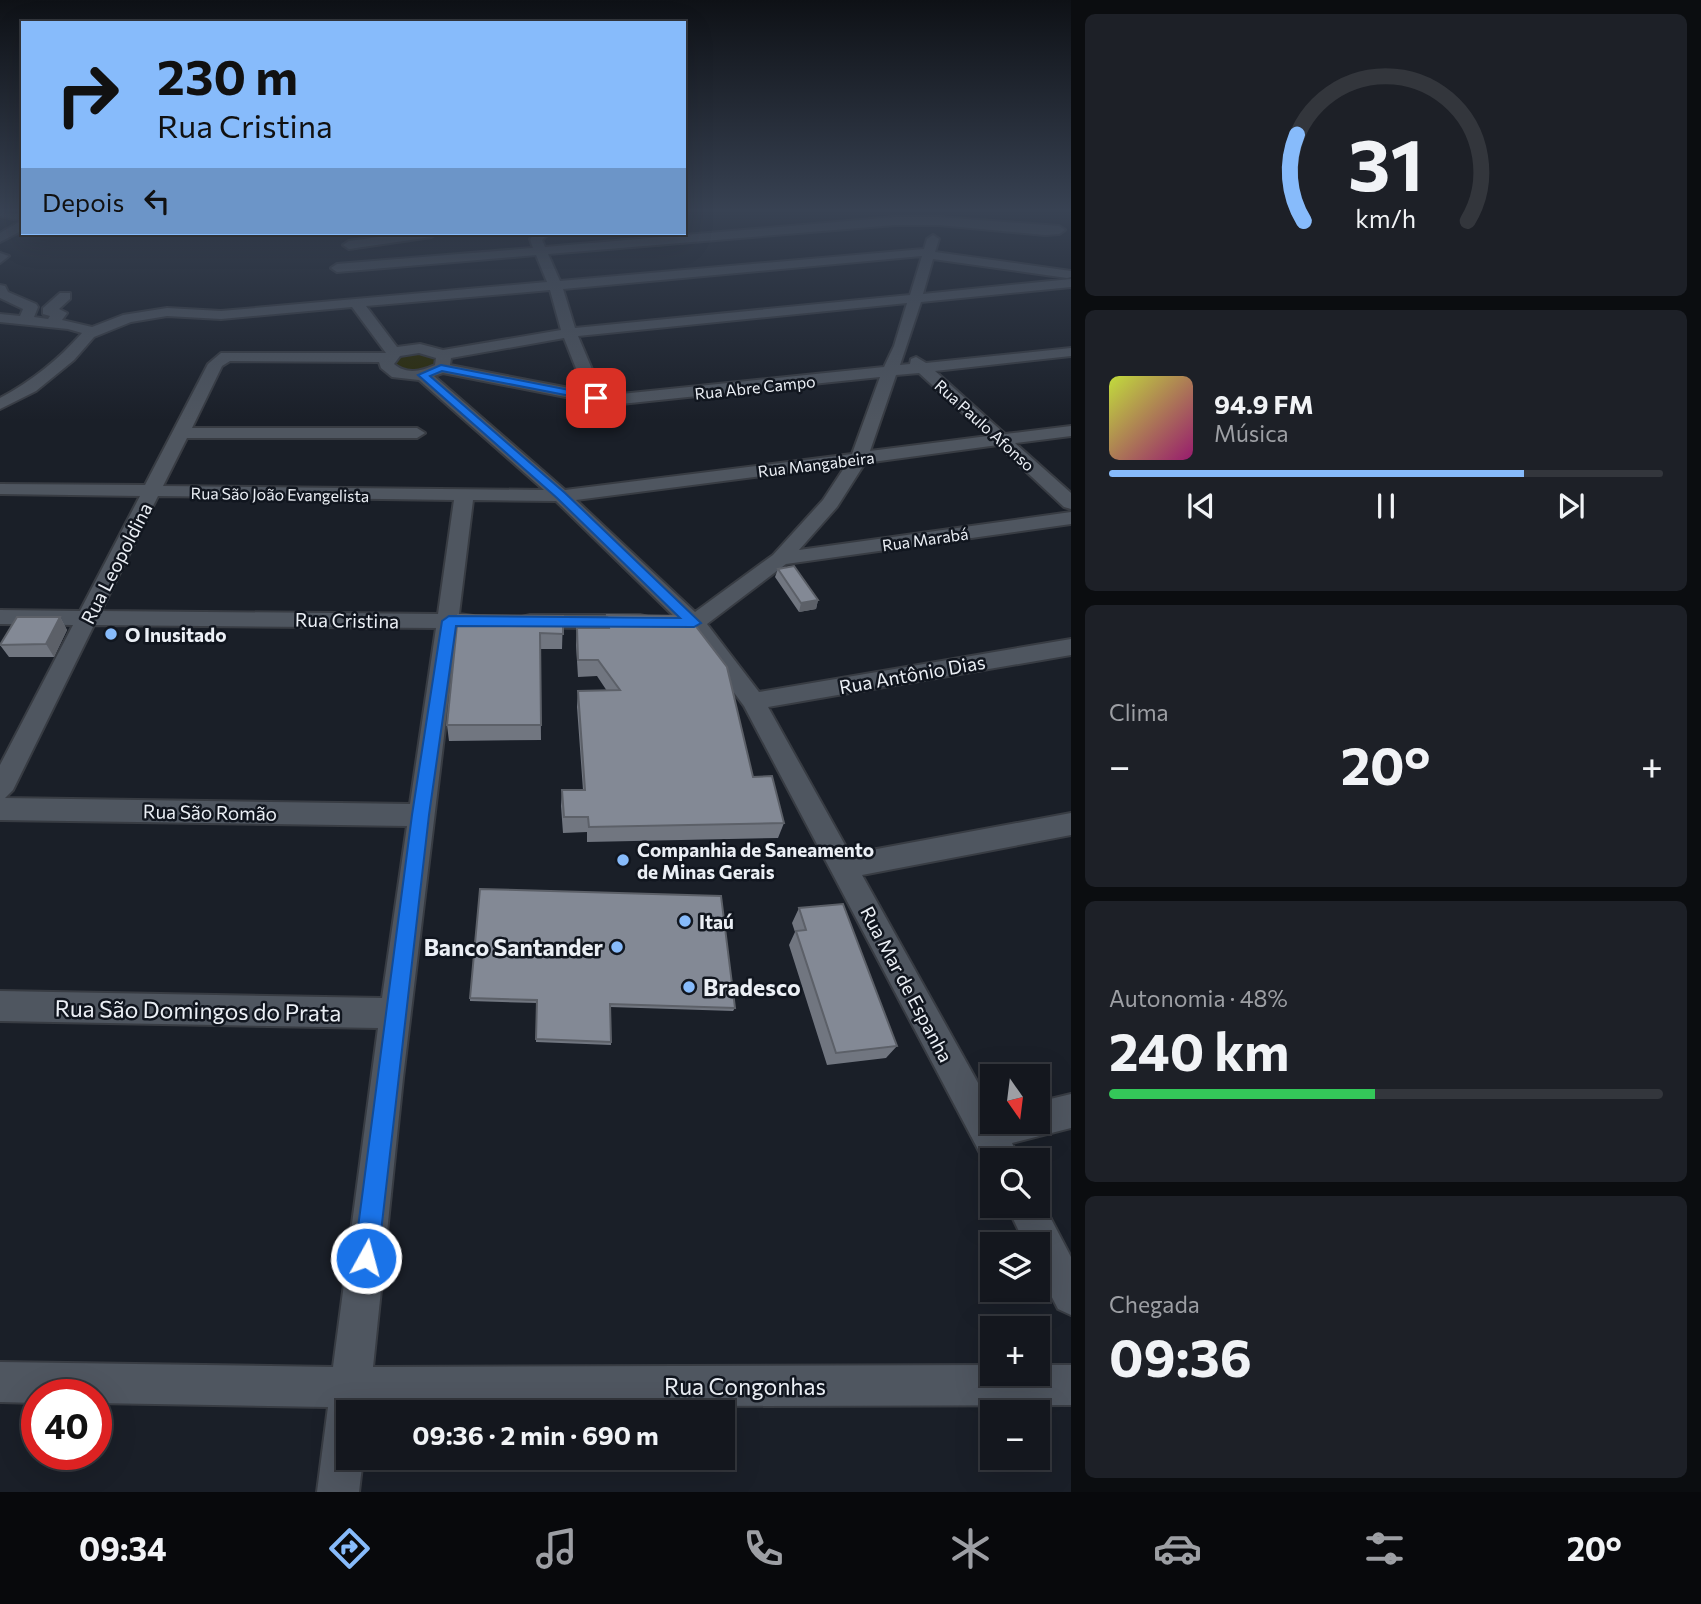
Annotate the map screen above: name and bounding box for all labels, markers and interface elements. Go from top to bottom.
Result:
text: 230 m [157,45,298,105]
icon: right [42,49,133,140]
text: Rua Cristina [157,105,333,145]
text: 31 [1348,117,1424,206]
icon: left [138,182,176,220]
text: Depois [42,186,124,217]
text: km/h [1356,203,1416,233]
pin [566,368,626,428]
street label: Rua Abre Campo [694,371,816,403]
street label: Rua Paulo Afonso [931,375,1039,475]
icon: arrive [577,379,615,417]
text: 94.9 FM [1214,388,1313,419]
text: Música [1214,419,1289,447]
street label: Rua Mangabeira [757,447,875,481]
street label: Rua São João Evangelista [191,483,369,505]
icon: previous [1182,487,1220,525]
icon: pause [1367,487,1405,525]
icon: next [1552,487,1590,525]
street label: Rua Leopoldina [76,498,156,628]
street label: Rua Marabá [881,524,969,554]
street label: Rua Cristina [295,608,399,632]
place label: O Inusitado [125,623,227,646]
marker: O Inusitado [103,626,119,642]
street label: Rua Antônio Dias [837,650,987,698]
text: Clima [1109,698,1169,726]
text: 20° [1341,732,1431,796]
text: − [1109,741,1131,788]
text: + [1641,741,1663,788]
street label: Rua São Romão [143,799,277,825]
place label: Companhia de Saneamento de Minas Gerais [637,838,874,883]
marker: Companhia de Saneamento de Minas Gerais [615,852,631,868]
street label: Rua Mar de Espanha [856,902,958,1066]
place label: Itaú [699,910,734,933]
marker: Itaú [677,913,693,929]
place label: Banco Santander [424,933,604,961]
marker: Banco Santander [609,939,625,955]
place label: Bradesco [703,973,801,1001]
marker: Bradesco [681,979,697,995]
text: Autonomia · 48% [1109,984,1288,1012]
street label: Rua São Domingos do Prata [54,993,342,1027]
text: 240 km [1109,1018,1289,1082]
north arrow [980,1064,1050,1134]
map controls [980,1064,1050,1470]
button: search [980,1148,1050,1218]
position arrow [329,1221,403,1295]
button: layers [980,1232,1050,1302]
text: Chegada [1109,1290,1200,1318]
button: + [980,1316,1050,1386]
text: 09:36 [1109,1324,1252,1388]
street label: Rua Congonhas [664,1372,826,1400]
speed limit sign: 40 [21,1379,112,1470]
button: − [980,1400,1050,1470]
text: 09:36 · 2 min · 690 m [412,1419,659,1450]
icon: directions [325,1524,374,1573]
icon: music [532,1524,581,1573]
icon: phone [739,1524,788,1573]
icon: climate [946,1524,995,1573]
icon: car [1153,1524,1202,1573]
icon: filters [1360,1524,1409,1573]
text: 09:34 [79,1528,167,1568]
text: 20° [1567,1528,1622,1568]

